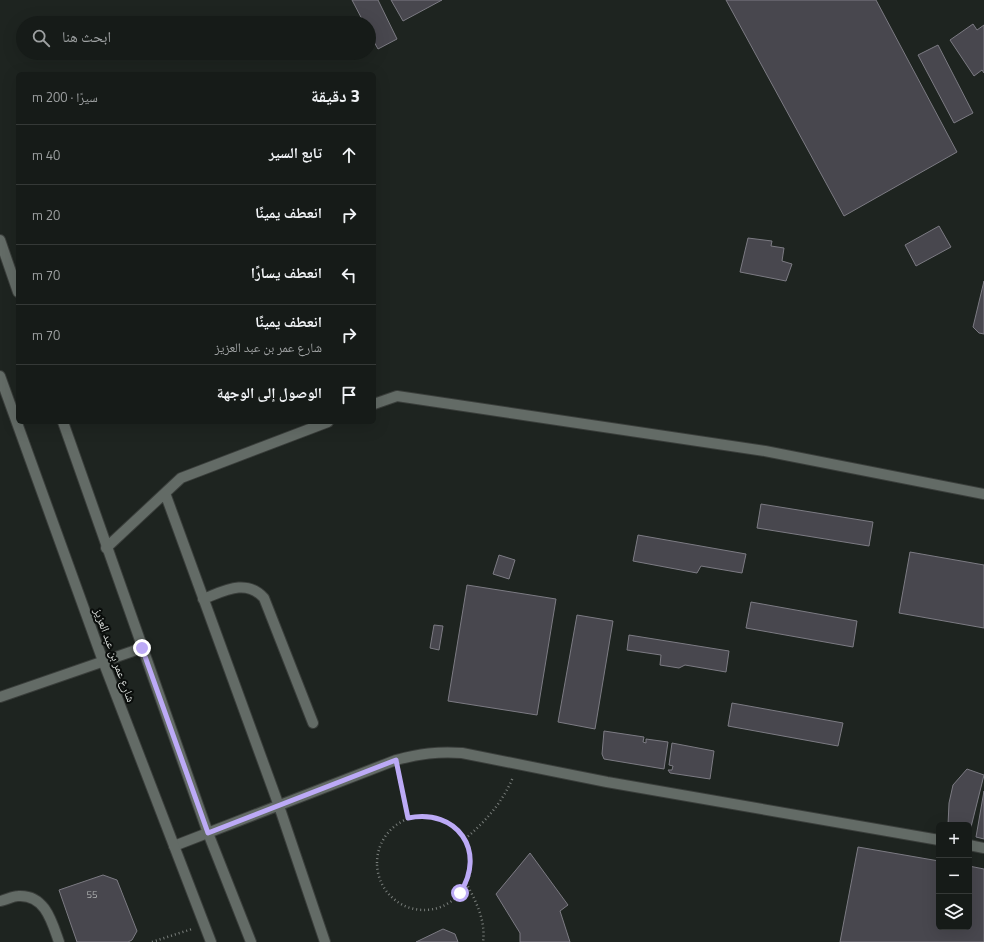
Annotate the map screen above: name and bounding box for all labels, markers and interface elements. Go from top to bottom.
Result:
search box [16,16,376,60]
text: ابحث هنا [62,25,111,48]
icon: search [30,27,52,49]
text: 3 دقيقة [311,83,360,109]
text: سيرًا · 200 m [32,87,98,107]
text: تابع السير [269,141,322,164]
icon: ahead [338,144,360,166]
text: 40 m [32,145,60,165]
text: انعطف يمينًا [255,201,322,224]
icon: right [338,204,360,226]
text: 20 m [32,205,60,225]
text: انعطف يسارًا [251,261,322,284]
icon: left [338,264,360,286]
text: 70 m [32,265,60,285]
text: انعطف يمينًا [255,310,322,333]
icon: right [338,324,360,346]
text: 70 m [32,325,60,345]
text: شارع عمر بن عبد العزيز [215,337,322,357]
text: الوصول إلى الوجهة [217,381,322,404]
icon: arrive [338,384,360,406]
street label: شارع عمر بن عبد العزيز [89,604,141,705]
route end [133,639,151,657]
map controls [936,822,972,930]
button: + [936,822,972,858]
button: − [936,858,972,894]
route start [451,884,469,902]
house number: 55 [86,887,98,902]
button: layers [936,894,972,930]

